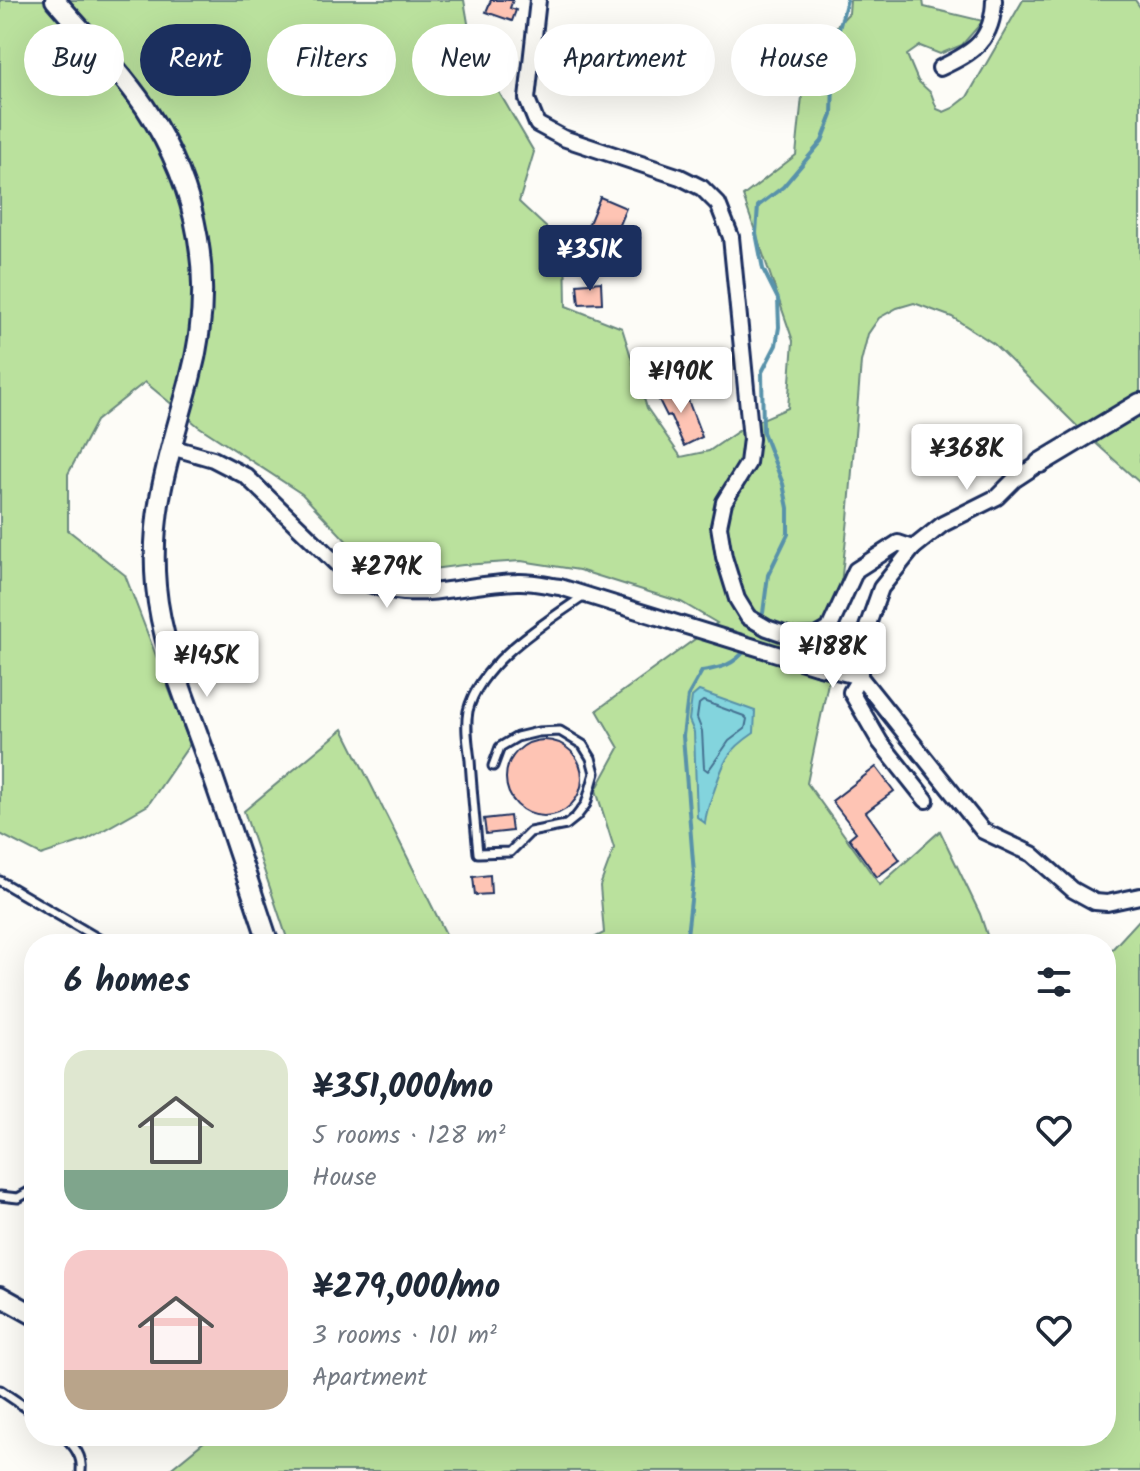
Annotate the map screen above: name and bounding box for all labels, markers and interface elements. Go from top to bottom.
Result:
chip: Buy [24,24,124,96]
chip: Rent [140,24,251,96]
chip: Filters [267,24,396,96]
chip: New [412,24,518,96]
chip: Apartment [534,24,715,96]
chip: House [731,24,856,96]
pin: ¥351K [534,225,646,293]
text: ¥351K [557,230,623,272]
pin: ¥190K [625,347,737,415]
text: ¥190K [648,352,714,394]
pin: ¥368K [911,424,1023,492]
text: ¥368K [929,429,1005,471]
pin: ¥279K [331,542,443,610]
text: ¥279K [351,547,423,589]
pin: ¥188K [777,622,889,690]
text: ¥188K [798,627,868,669]
pin: ¥145K [151,631,263,699]
text: ¥145K [174,636,240,678]
text: 6 homes [64,955,190,1009]
icon: filters [1032,960,1076,1004]
text: ¥351,000/mo [312,1061,493,1115]
icon: home [128,1082,224,1178]
icon: heart [1032,1108,1076,1152]
text: 5 rooms · 128 m² [312,1115,505,1157]
text: House [312,1157,376,1199]
text: ¥279,000/mo [312,1261,500,1315]
icon: home [128,1282,224,1378]
icon: heart [1032,1308,1076,1352]
text: 3 rooms · 101 m² [312,1315,497,1357]
text: Apartment [312,1357,427,1399]

